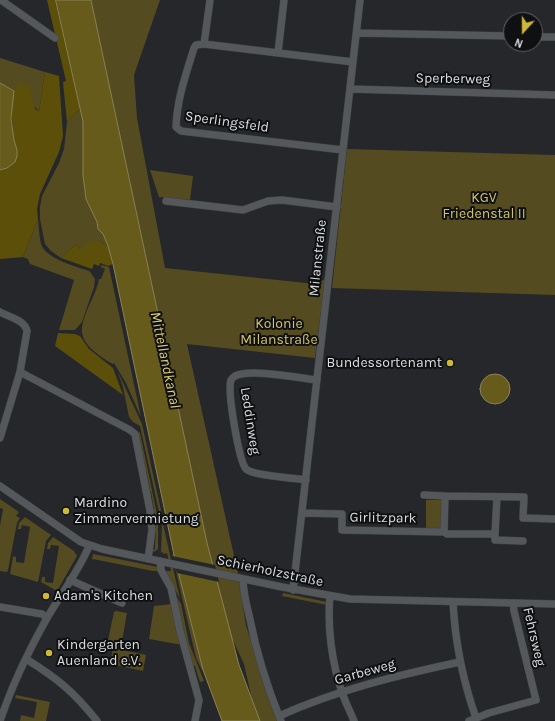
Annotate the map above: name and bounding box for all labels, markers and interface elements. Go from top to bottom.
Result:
north arrow [503,12,543,52]
text: N [513,35,525,50]
street label: Sperberweg [416,70,490,88]
street label: Sperlingsfeld [184,108,270,136]
park label: KGV Friedenstal II [442,190,526,222]
street label: Milanstraße [306,219,330,297]
water label: Mittellandkanal [146,310,184,410]
park label: Kolonie Milanstraße [240,316,318,348]
place label: Bundessortenamt [326,355,442,371]
marker: Bundessortenamt [445,358,455,368]
street label: Leddinweg [236,386,264,456]
place label: Mardino Zimmervermietung [74,495,199,528]
marker: Mardino Zimmervermietung [61,506,71,516]
street label: Girlitzpark [349,509,417,527]
street label: Schierholzstraße [215,552,325,590]
place label: Adam's Kitchen [54,588,153,604]
marker: Adam's Kitchen [41,591,51,601]
street label: Fehrsweg [519,606,549,668]
place label: Kindergarten Auenland e.V. [57,637,141,670]
marker: Kindergarten Auenland e.V. [44,648,54,658]
street label: Garbeweg [333,655,397,689]

